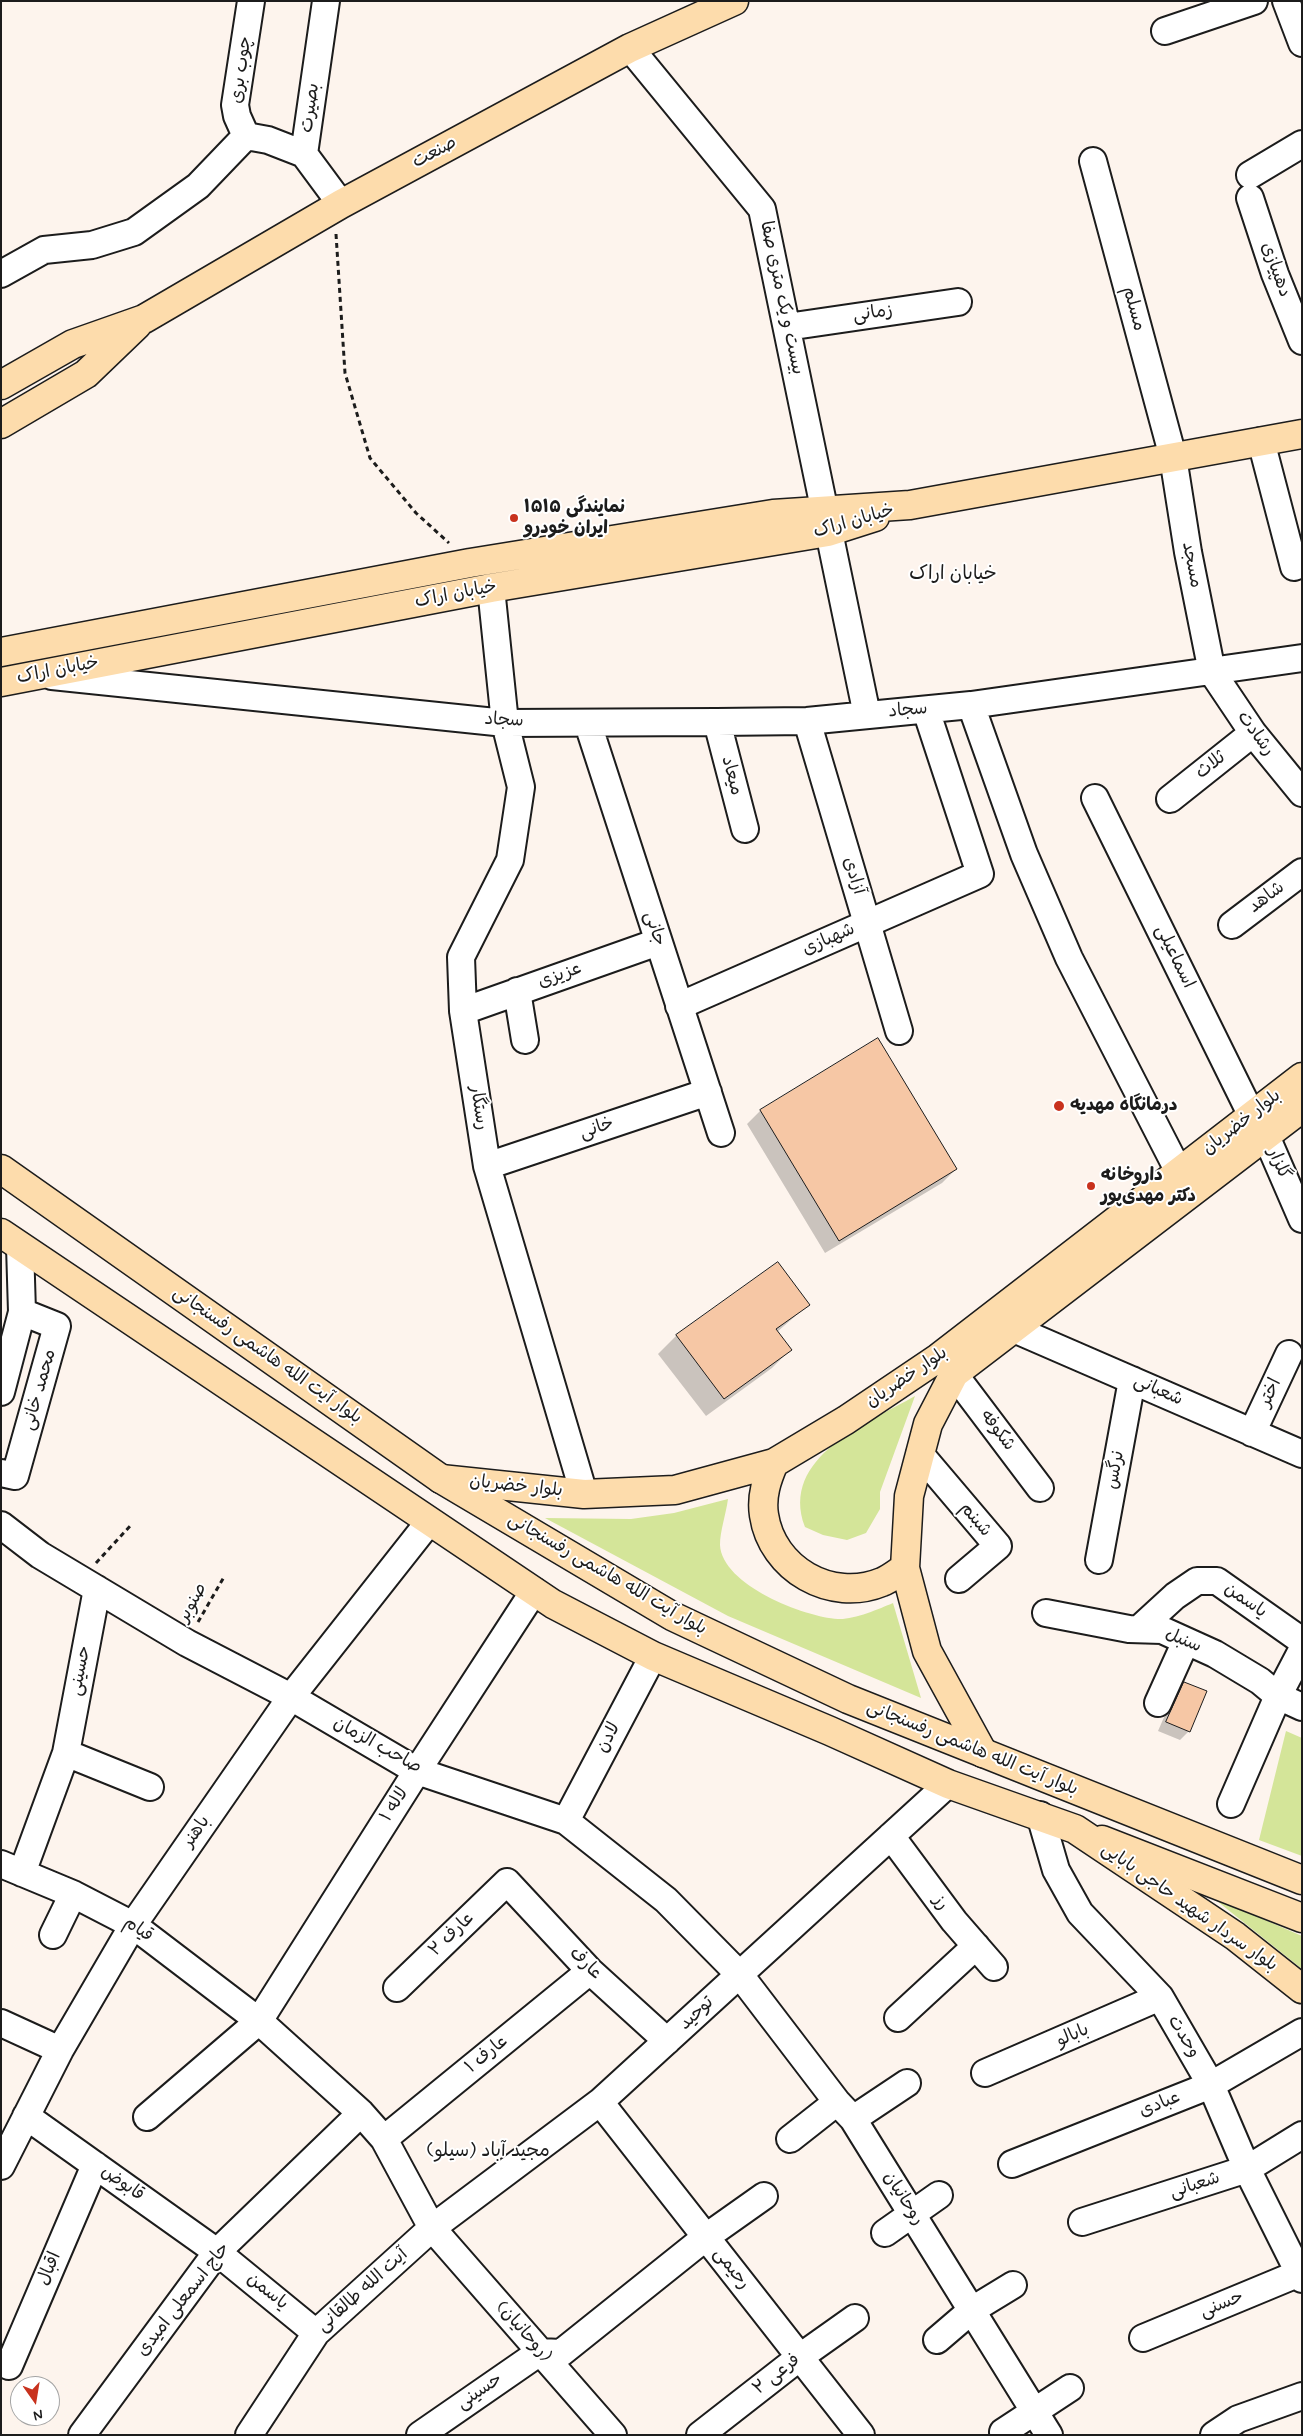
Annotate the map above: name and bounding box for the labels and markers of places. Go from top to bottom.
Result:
place label: نمایندگی ۱۵۱۵ ایران خودرو [524,497,625,540]
marker: نمایندگی ۱۵۱۵ ایران خودرو [508,512,520,524]
place label: درمانگاه مهدیه [1070,1095,1178,1117]
marker: درمانگاه مهدیه [1052,1099,1066,1113]
place label: داروخانه دکتر مهدی‌پور [1101,1165,1196,1208]
marker: داروخانه دکتر مهدی‌پور [1085,1180,1097,1192]

